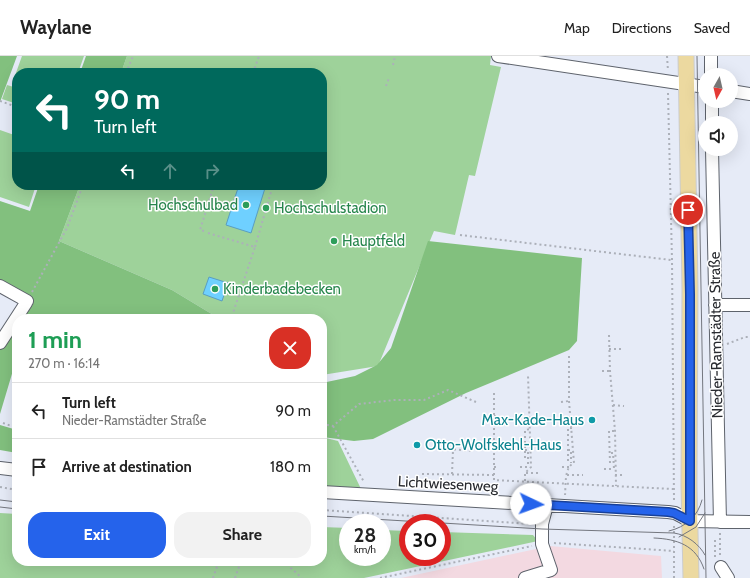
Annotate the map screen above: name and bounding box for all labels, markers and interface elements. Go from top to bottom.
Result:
text: Waylane [20,16,92,39]
text: Map [564,19,590,37]
text: Directions [612,19,672,37]
text: Saved [694,19,730,37]
north arrow [698,68,738,108]
map controls [698,68,738,156]
text: 90 m [94,82,160,116]
icon: left [28,84,80,136]
text: Turn left [94,116,157,138]
button: sound [698,116,738,156]
icon: left [117,160,139,182]
icon: ahead [159,160,181,182]
icon: right [201,160,223,182]
pin [671,193,705,227]
place label: Hochschulbad [148,196,238,214]
place label: Hochschulstadion [274,199,387,217]
icon: arrive [677,199,699,221]
marker: Hochschulbad [241,200,251,210]
marker: Hochschulstadion [261,203,271,213]
place label: Hauptfeld [342,232,405,250]
marker: Hauptfeld [329,236,339,246]
street label: Nieder-Ramstädter Straße [706,251,726,418]
place label: Kinderbadebecken [223,280,341,298]
marker: Kinderbadebecken [210,284,220,294]
text: 1 min [28,325,82,354]
button: close [269,327,311,369]
text: 270 m · 16:14 [28,355,100,371]
text: Turn left [62,394,116,412]
icon: left [28,400,50,422]
text: 90 m [275,402,311,420]
place label: Max-Kade-Haus [482,411,584,429]
text: Nieder-Ramstädter Straße [62,412,206,428]
marker: Max-Kade-Haus [587,415,597,425]
place label: Otto-Wolfskehl-Haus [425,436,561,454]
marker: Otto-Wolfskehl-Haus [412,440,422,450]
icon: arrive [28,456,50,478]
text: Arrive at destination [62,458,192,476]
text: 180 m [270,458,311,476]
street label: Lichtwiesenweg [397,472,499,496]
position arrow [510,483,552,525]
button: Exit [28,512,166,558]
button: Share [174,512,311,558]
speed limit sign: 30 [399,514,451,566]
text: 28 [354,523,376,547]
text: km/h [354,543,376,556]

